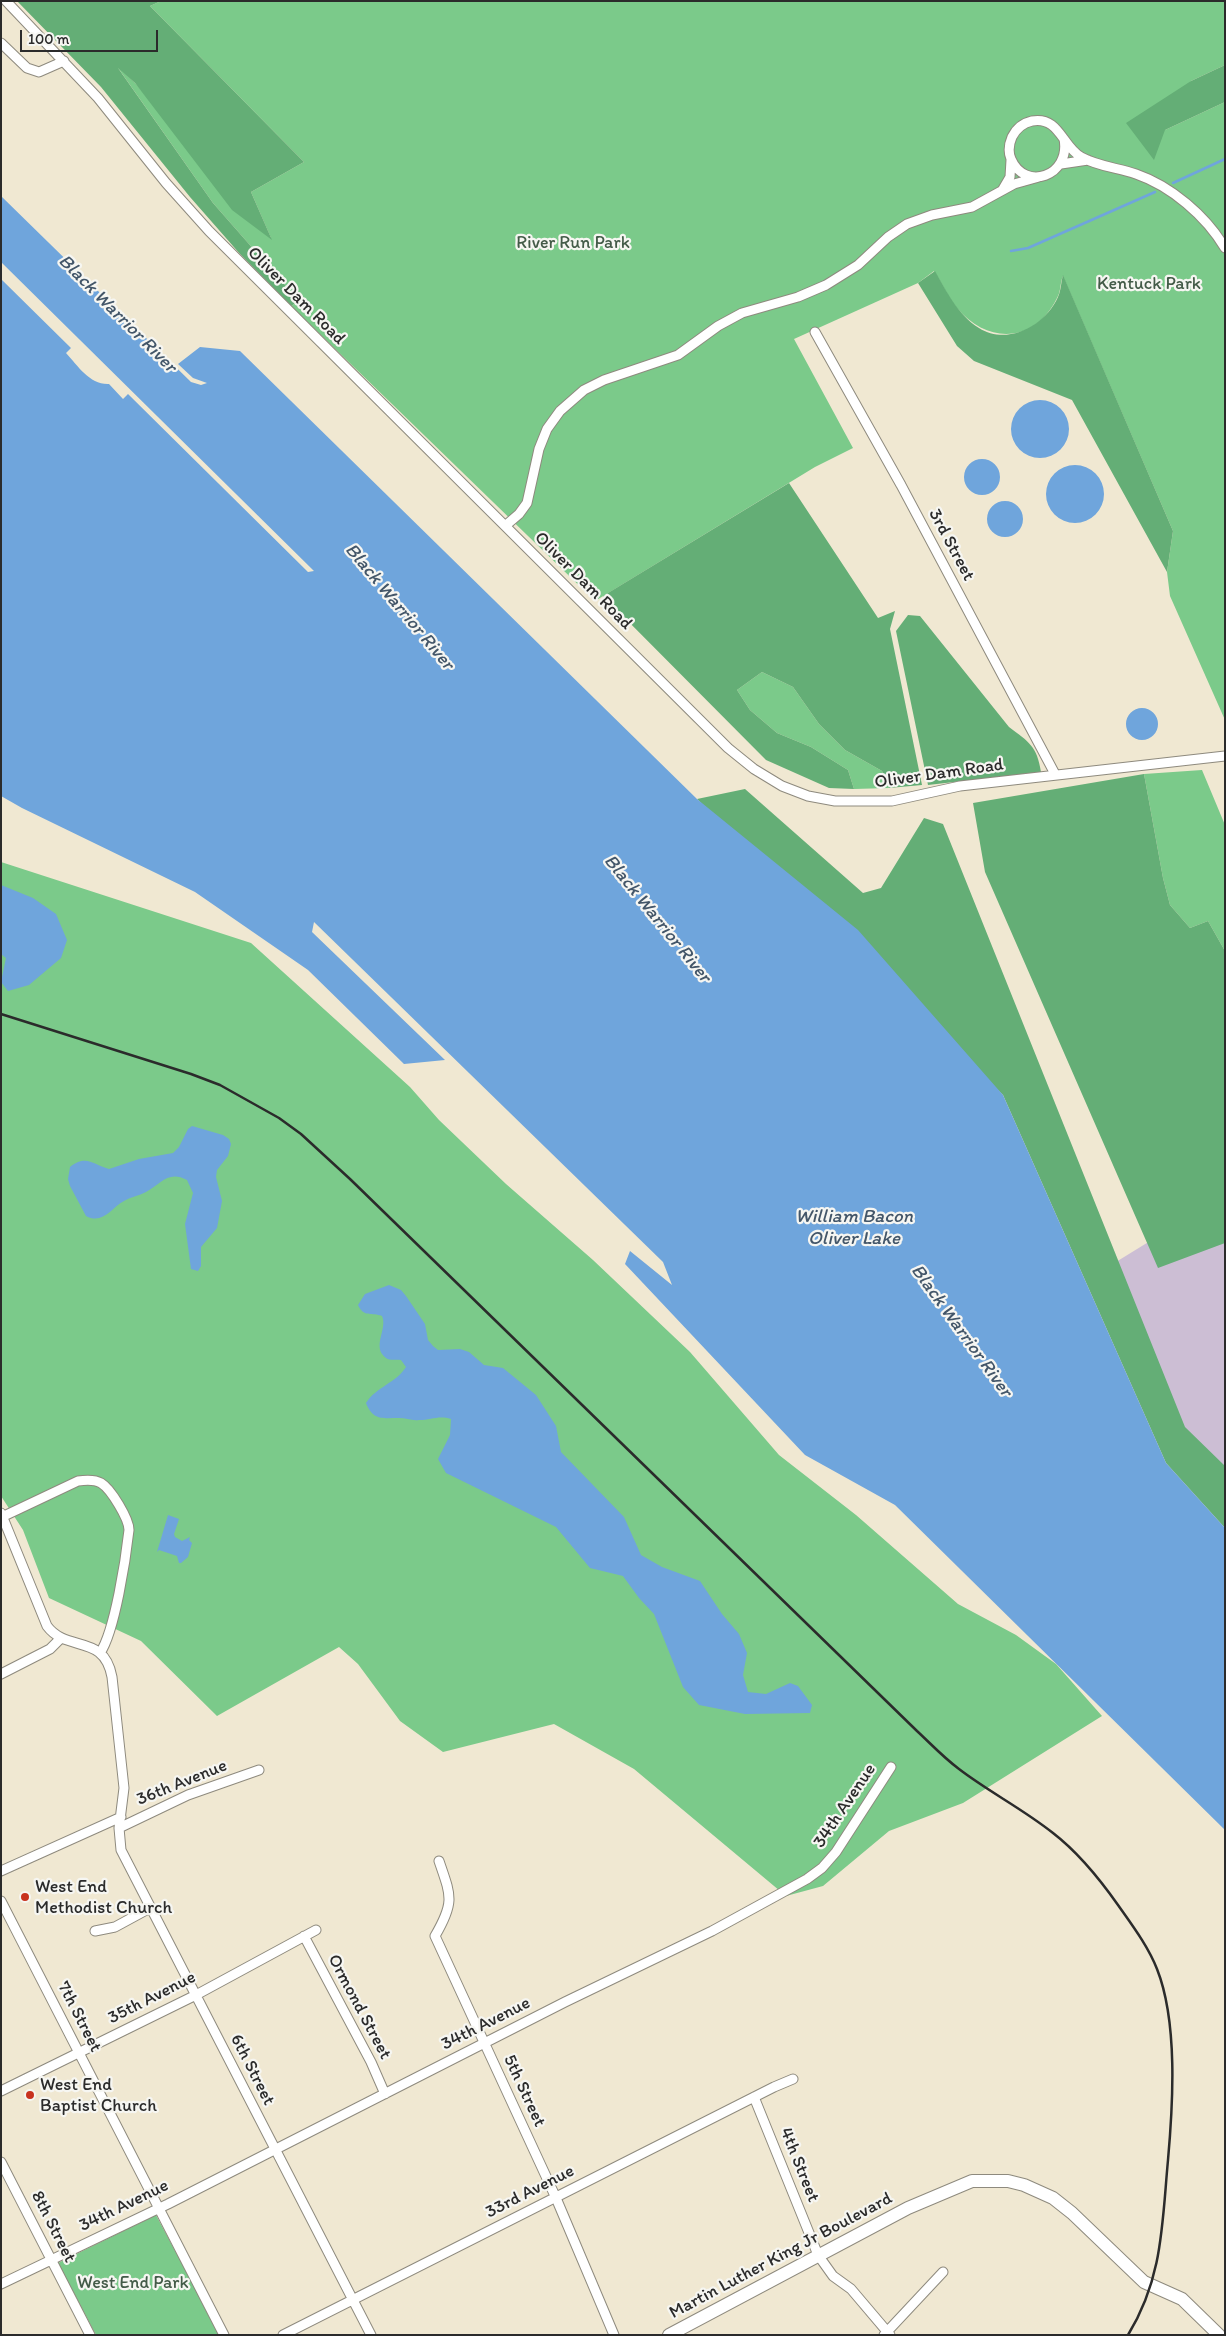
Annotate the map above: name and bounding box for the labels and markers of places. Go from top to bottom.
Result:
place label: West End Methodist Church [35,1876,172,1918]
marker: West End Methodist Church [19,1891,31,1903]
place label: West End Baptist Church [40,2074,157,2116]
marker: West End Baptist Church [24,2089,36,2101]

